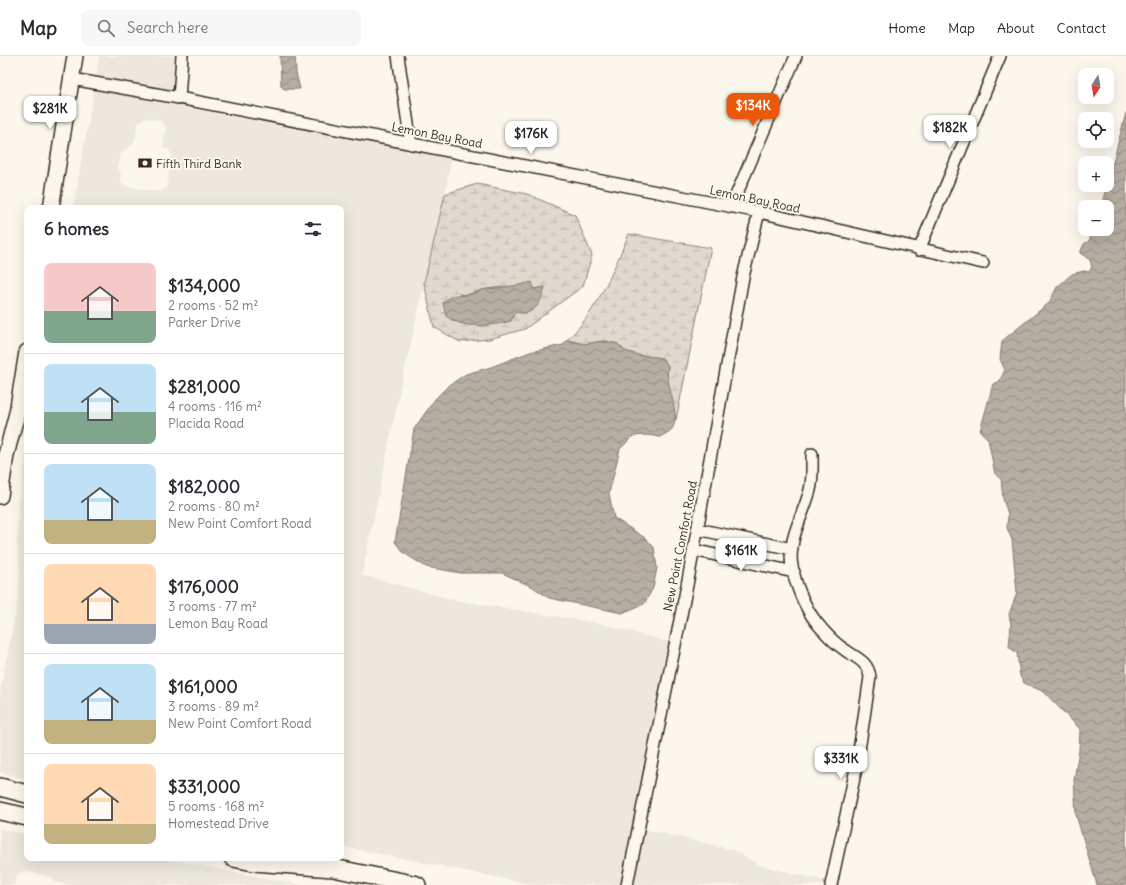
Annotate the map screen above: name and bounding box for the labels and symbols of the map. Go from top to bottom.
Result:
north arrow [1078,68,1114,104]
pin: $134K [725,93,781,127]
pin: $281K [22,96,78,130]
pin: $182K [922,115,978,149]
street label: Lemon Bay Road [390,119,484,151]
pin: $176K [503,121,559,155]
bank icon: Fifth Third Bank [137,155,153,171]
place label: Fifth Third Bank [156,156,242,171]
street label: Lemon Bay Road [708,182,802,216]
street label: New Point Comfort Road [660,480,700,612]
pin: $161K [713,538,769,572]
pin: $331K [813,746,869,780]

